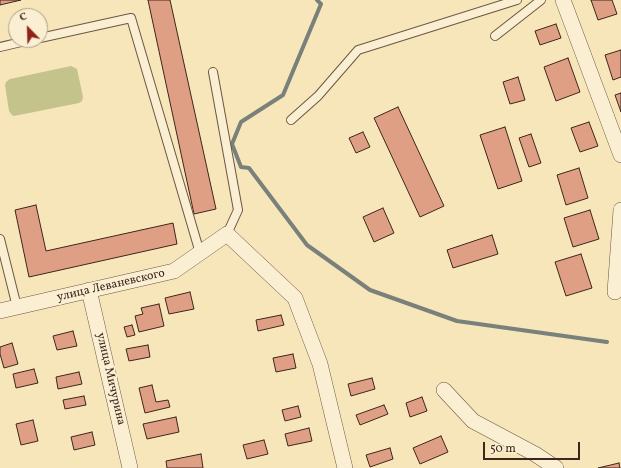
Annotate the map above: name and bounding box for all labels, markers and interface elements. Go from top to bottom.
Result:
north arrow [8,8,48,48]
text: С [17,9,30,26]
street label: улица Леваневского [56,267,166,305]
street label: улица Мичурина [92,331,128,427]
scale bar [485,434,582,460]
text: 50 m [490,441,516,457]

